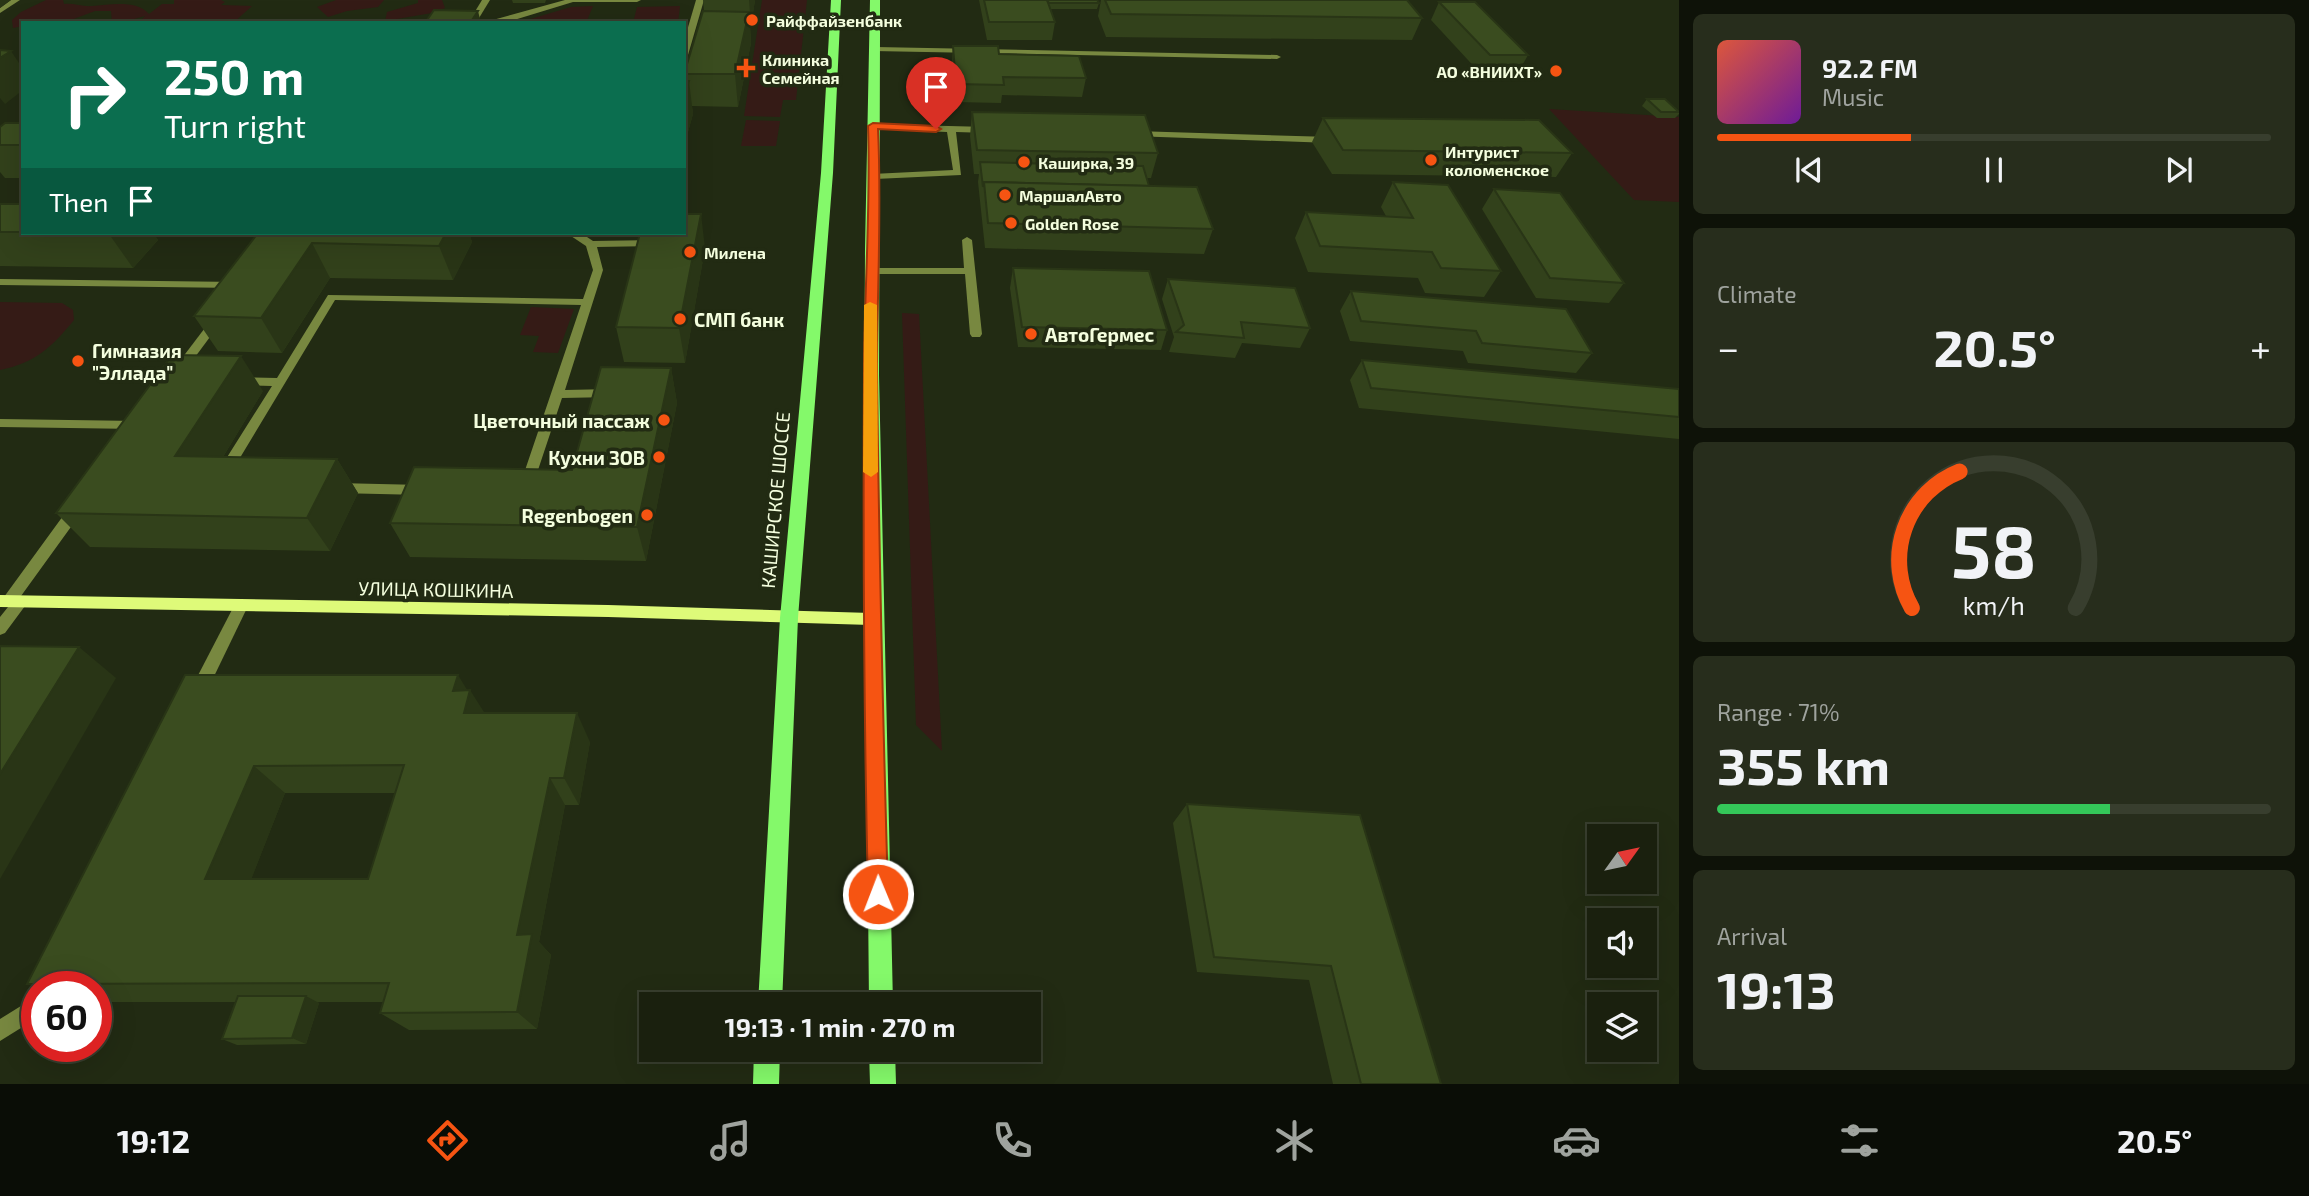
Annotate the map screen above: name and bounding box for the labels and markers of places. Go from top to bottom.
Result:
place label: Райффайзенбанк [766,11,902,30]
marker: Райффайзенбанк [744,12,760,28]
place label: Клиника Семейная [762,50,840,87]
pin [906,57,966,129]
marker: Клиника Семейная [736,58,756,78]
place label: АО «ВНИИХТ» [1436,62,1542,81]
marker: АО «ВНИИХТ» [1548,63,1564,79]
place label: Интурист коломенское [1445,142,1549,179]
marker: Интурист коломенское [1423,152,1439,168]
place label: Каширка, 39 [1038,153,1134,172]
marker: Каширка, 39 [1016,154,1032,170]
place label: МаршалАвто [1019,186,1122,205]
marker: МаршалАвто [997,187,1013,203]
place label: Golden Rose [1025,214,1119,233]
marker: Golden Rose [1003,215,1019,231]
place label: Милена [704,243,766,262]
marker: Милена [682,244,698,260]
place label: СМП банк [694,308,785,331]
marker: СМП банк [672,311,688,327]
place label: АвтоГермес [1045,323,1155,346]
marker: АвтоГермес [1023,326,1039,342]
place label: Гимназия "Эллада" [92,339,182,384]
marker: Гимназия "Эллада" [70,353,86,369]
place label: Цветочный пассаж [473,409,650,432]
marker: Цветочный пассаж [656,412,672,428]
place label: Кухни ЗОВ [548,446,645,469]
marker: Кухни ЗОВ [651,449,667,465]
place label: Regenbogen [521,504,633,527]
marker: Regenbogen [639,507,655,523]

